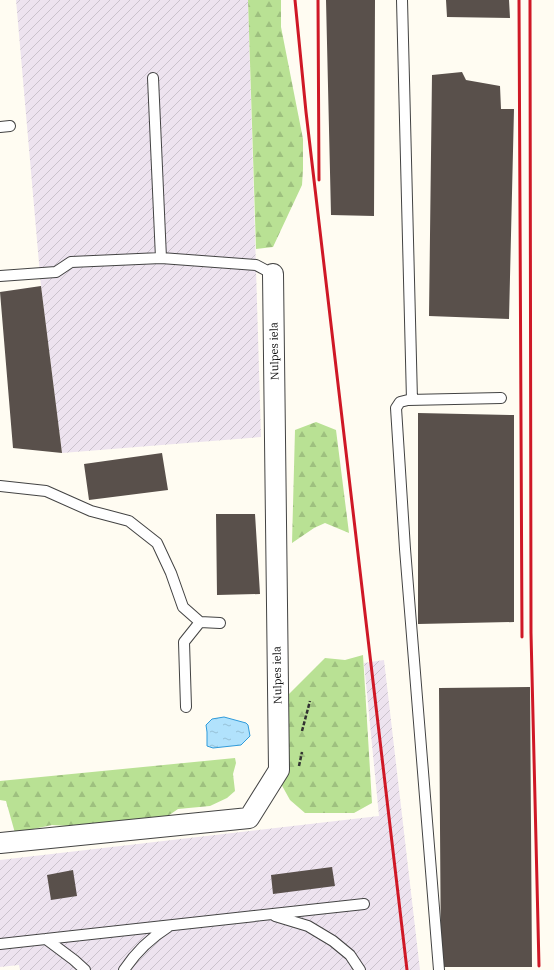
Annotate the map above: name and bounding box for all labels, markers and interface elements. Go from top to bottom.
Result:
street label: Nulpes iela [266,322,282,380]
street label: Nulpes iela [269,646,285,704]

